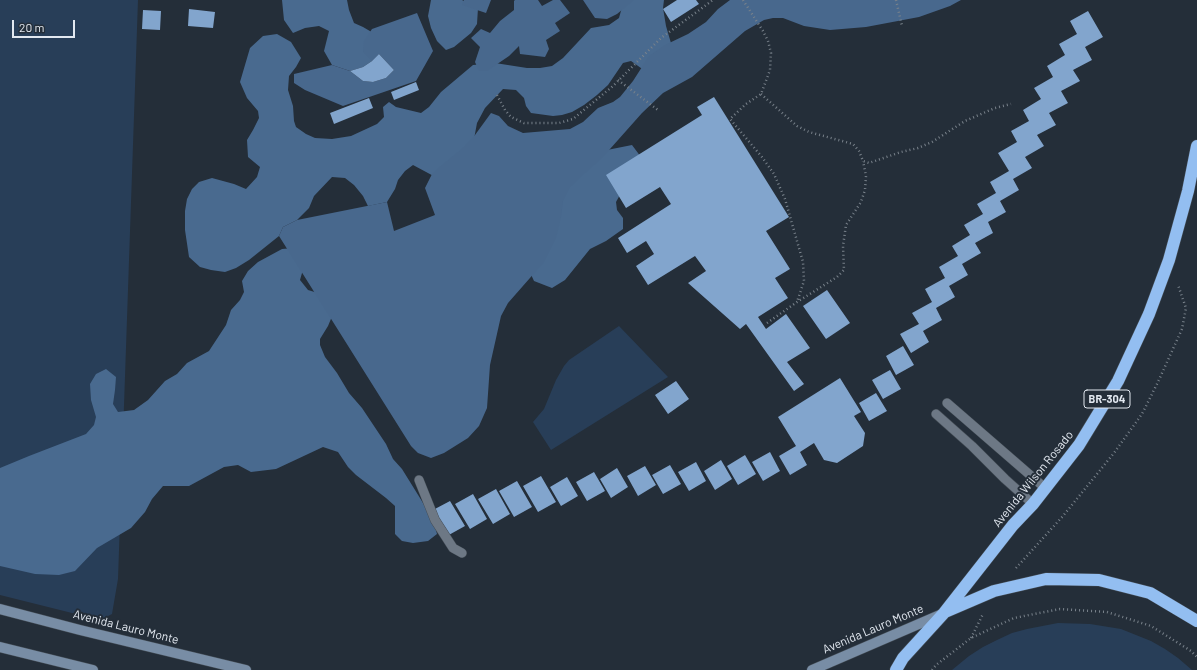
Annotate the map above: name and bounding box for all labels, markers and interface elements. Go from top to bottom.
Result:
scale bar [14,12,77,38]
text: 20 m [19,20,45,34]
road number: BR-304 [1084,390,1130,408]
street label: Avenida Wilson Rosado [990,428,1076,530]
street label: Avenida Lauro Monte [820,601,926,657]
street label: Avenida Lauro Monte [72,607,180,647]

